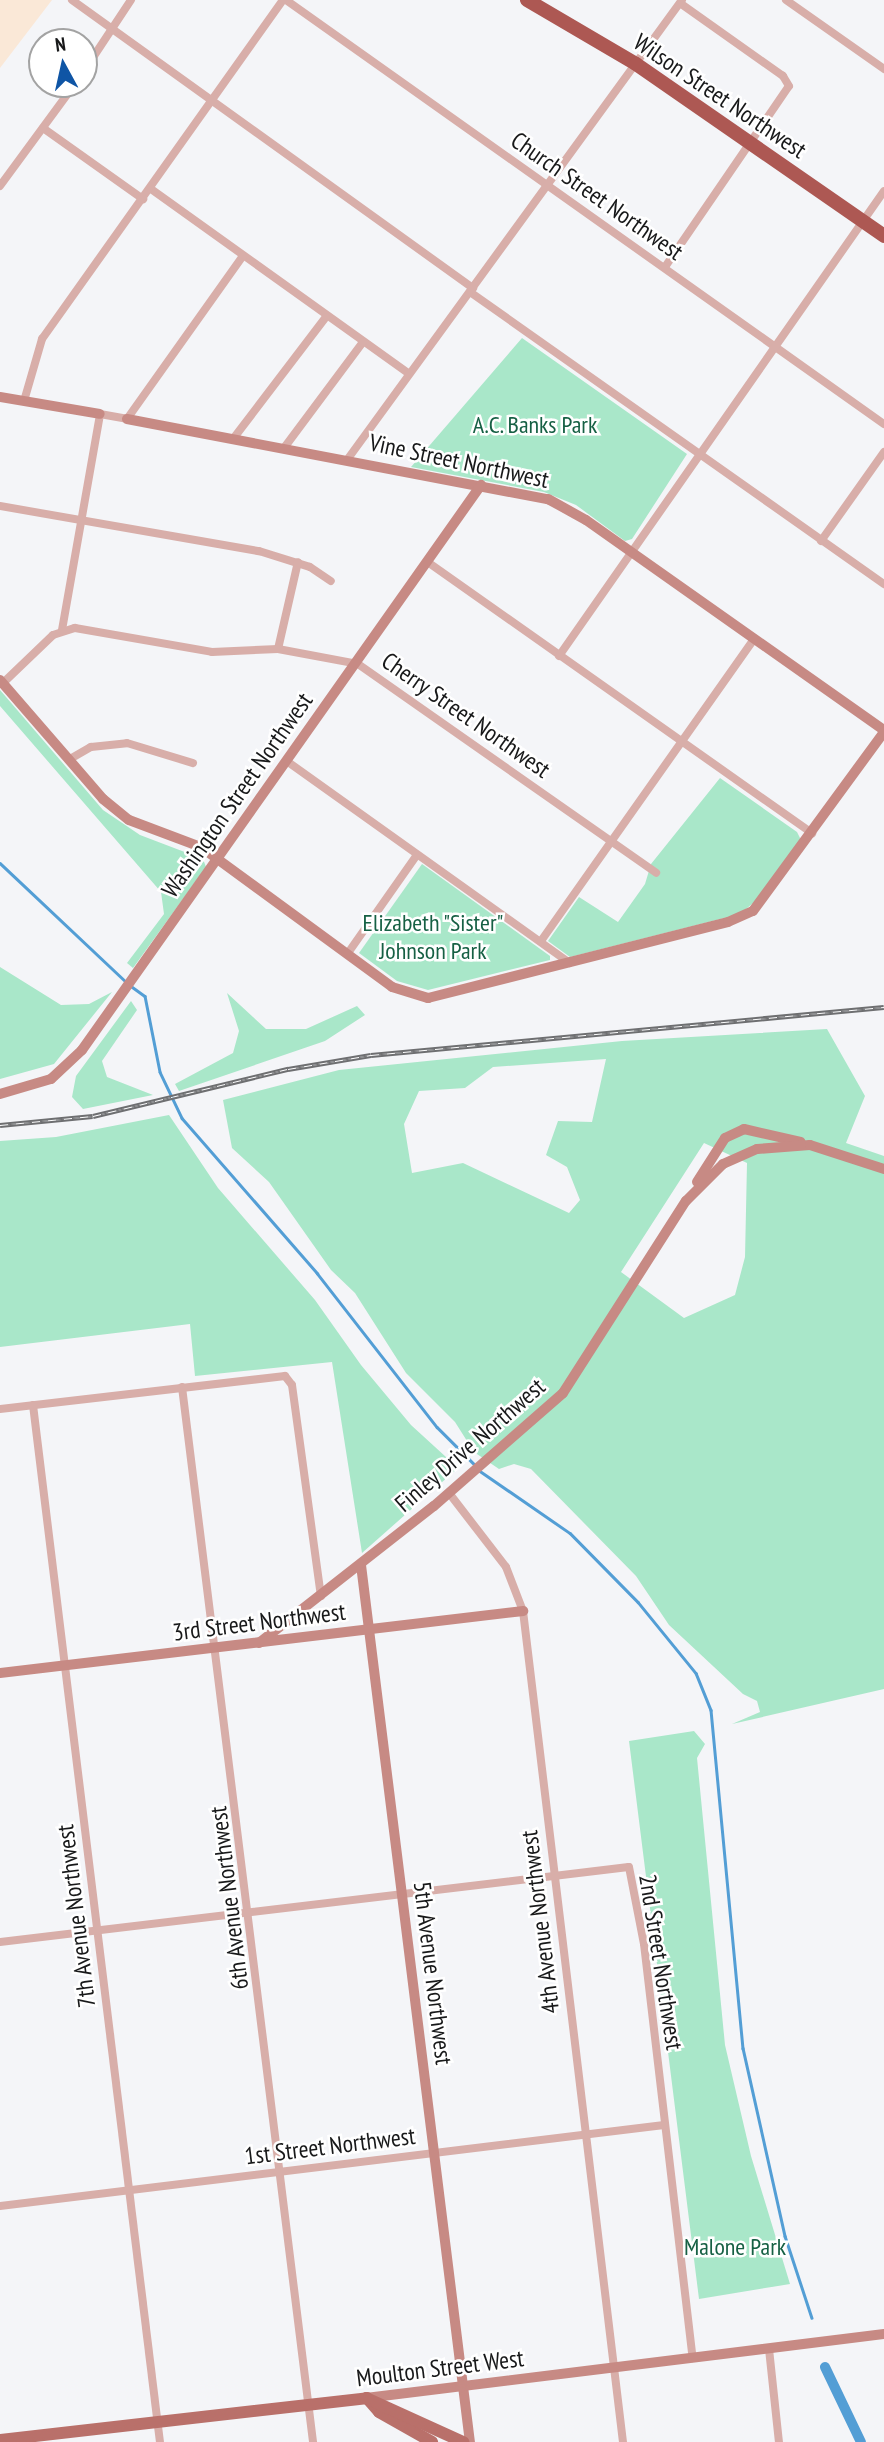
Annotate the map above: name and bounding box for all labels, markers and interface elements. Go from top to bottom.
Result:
north arrow [28,28,98,98]
street label: Wilson Street Northwest [628,28,812,164]
text: N [54,32,67,57]
street label: Church Street Northwest [505,126,689,266]
park label: A.C. Banks Park [472,411,598,439]
street label: Vine Street Northwest [367,428,551,494]
street label: Cherry Street Northwest [376,646,556,784]
street label: Washington Street Northwest [156,687,318,903]
park label: Elizabeth "Sister" Johnson Park [362,909,504,965]
street label: Finley Drive Northwest [389,1372,551,1518]
street label: 3rd Street Northwest [171,1597,347,1647]
street label: 6th Avenue Northwest [203,1804,255,1992]
street label: 7th Avenue Northwest [50,1823,102,2009]
street label: 4th Avenue Northwest [514,1828,566,2016]
street label: 2nd Street Northwest [633,1872,689,2052]
street label: 5th Avenue Northwest [407,1879,459,2067]
street label: 1st Street Northwest [243,2121,417,2171]
park label: Malone Park [684,2233,786,2261]
street label: Moulton Street West [355,2343,525,2393]

